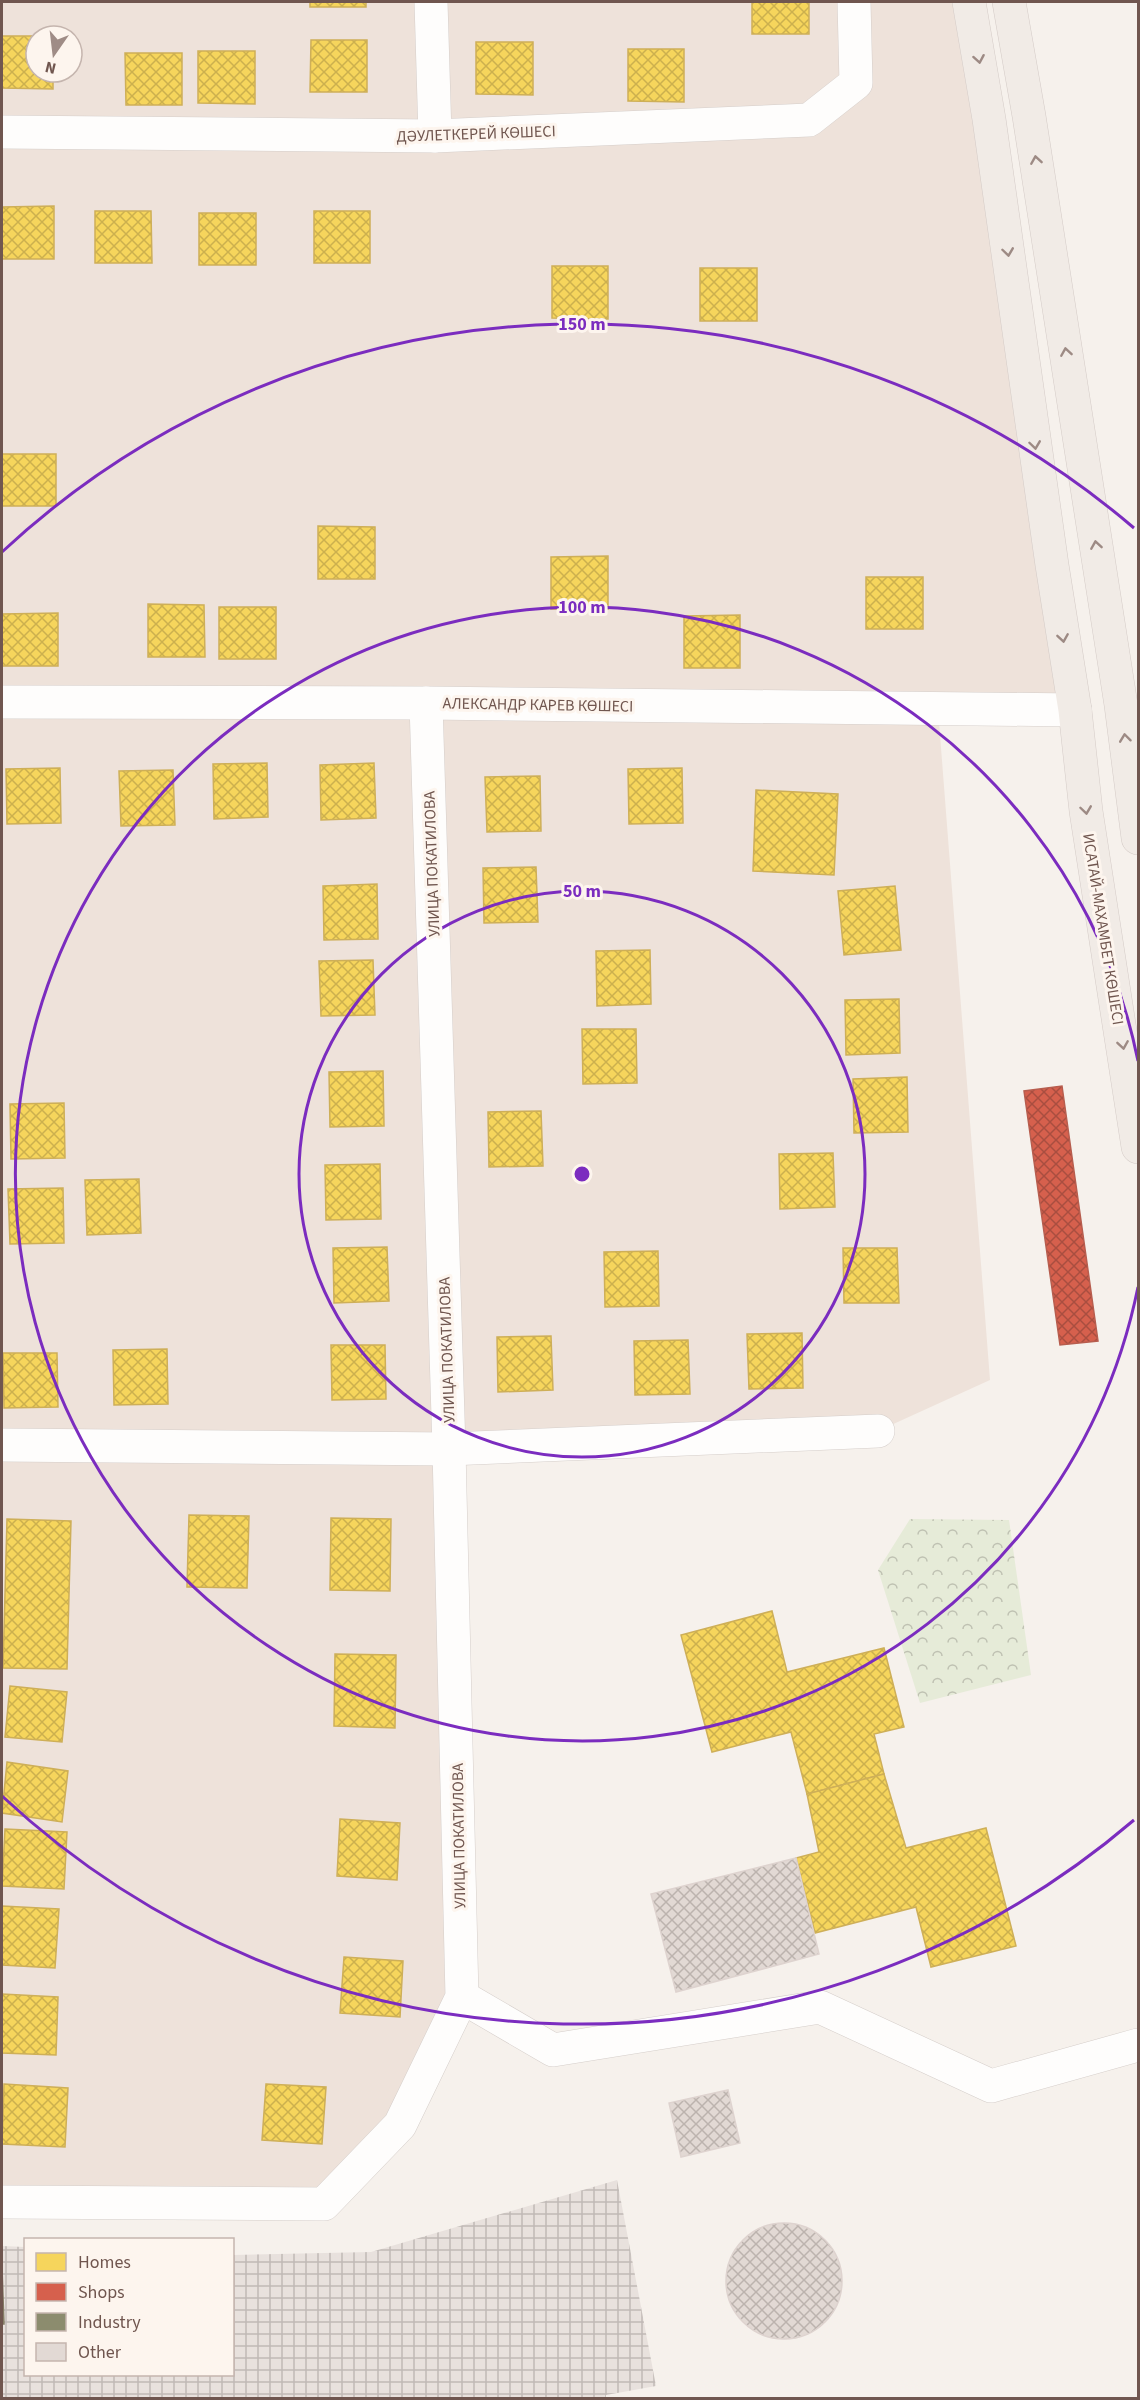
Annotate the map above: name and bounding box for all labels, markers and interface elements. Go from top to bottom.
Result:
north arrow [24,24,84,84]
one-way arrow [972,54,985,64]
text: N [43,56,58,80]
street label: ДӘУЛЕТКЕРЕЙ КӨШЕСІ [396,120,556,148]
one-way arrow [1030,155,1042,164]
one-way arrow [1001,247,1014,257]
text: 150 m [558,312,606,337]
one-way arrow [1060,348,1072,357]
one-way arrow [1028,441,1041,450]
one-way arrow [1090,541,1103,551]
text: 100 m [558,595,606,620]
one-way arrow [1057,633,1069,643]
street label: АЛЕКСАНДР КАРЕВ КӨШЕСІ [442,692,633,718]
one-way arrow [1119,733,1132,743]
street label: УЛИЦА ПОКАТИЛОВА [418,790,446,937]
one-way arrow [1080,806,1092,815]
street label: ИСАТАЙ-МАХАМБЕТ КӨШЕСІ [1077,832,1129,1026]
text: 50 m [563,879,601,904]
one-way arrow [1116,1040,1128,1049]
centre of rings [572,1164,592,1184]
street label: УЛИЦА ПОКАТИЛОВА [433,1276,461,1423]
street label: УЛИЦА ПОКАТИЛОВА [447,1763,471,1909]
legend [24,2238,234,2376]
text: Homes [78,2250,131,2275]
text: Shops [78,2280,125,2305]
text: Industry [78,2310,141,2335]
text: Other [78,2340,122,2365]

